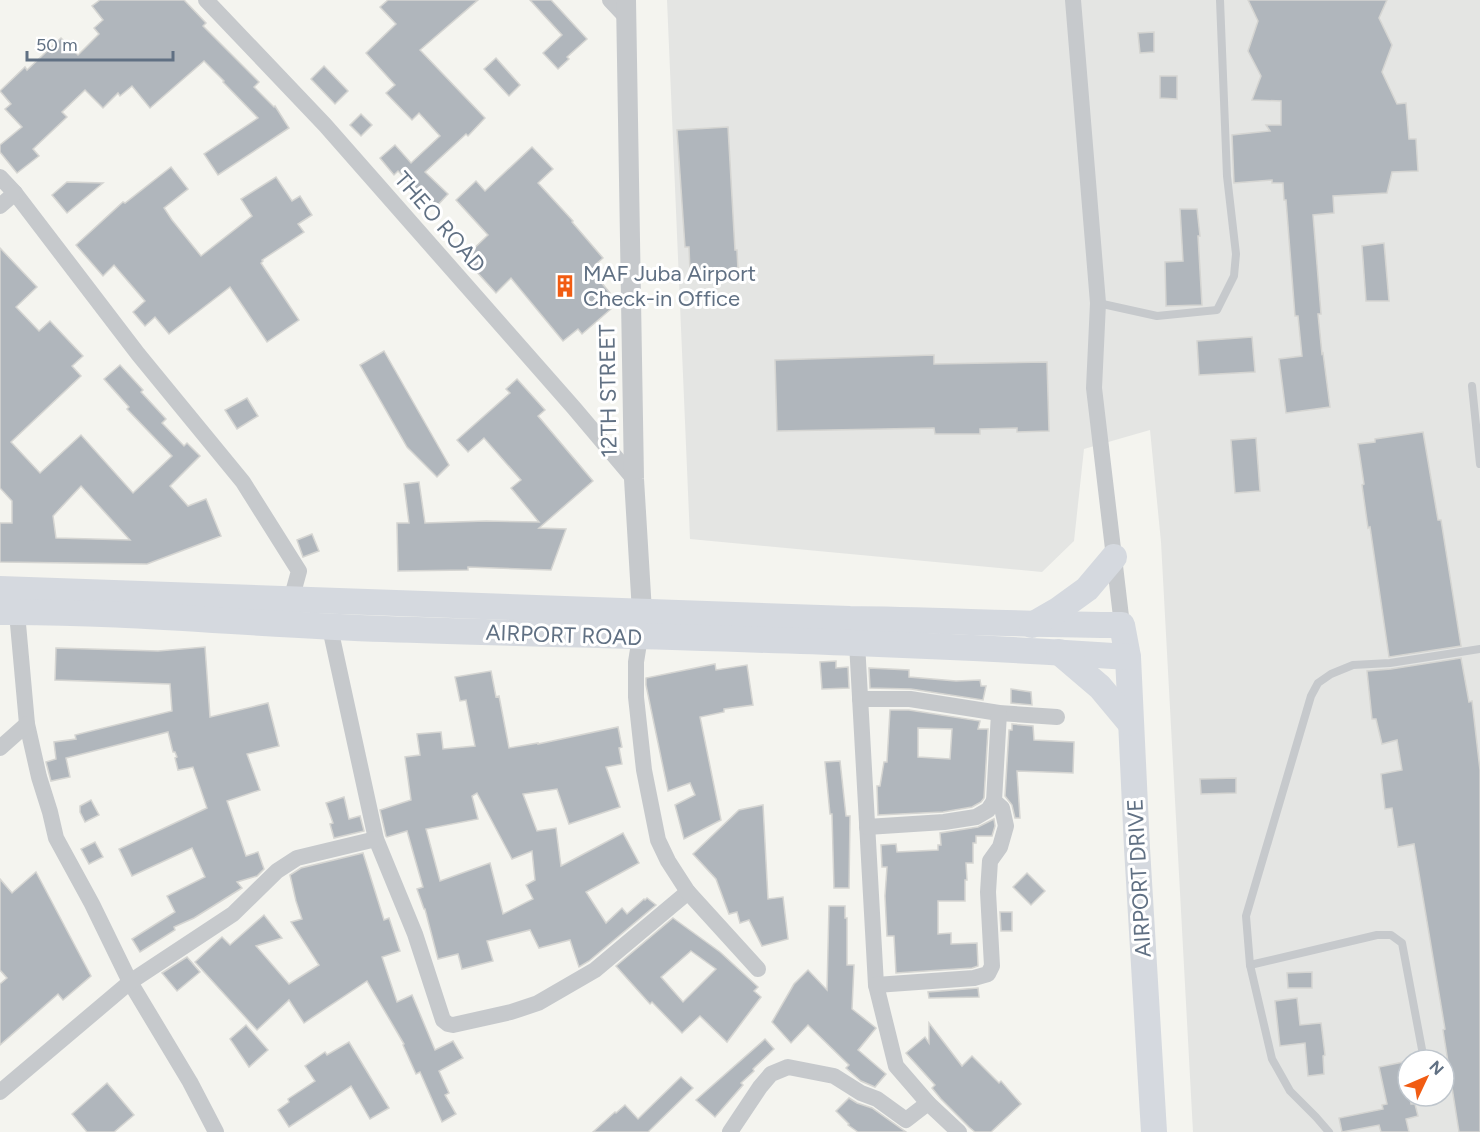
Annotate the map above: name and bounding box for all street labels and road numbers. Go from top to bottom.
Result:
street label: THEO ROAD [389,166,491,278]
street label: 12TH STREET [593,324,623,458]
street label: AIRPORT ROAD [485,619,643,651]
street label: AIRPORT DRIVE [1121,798,1157,958]

